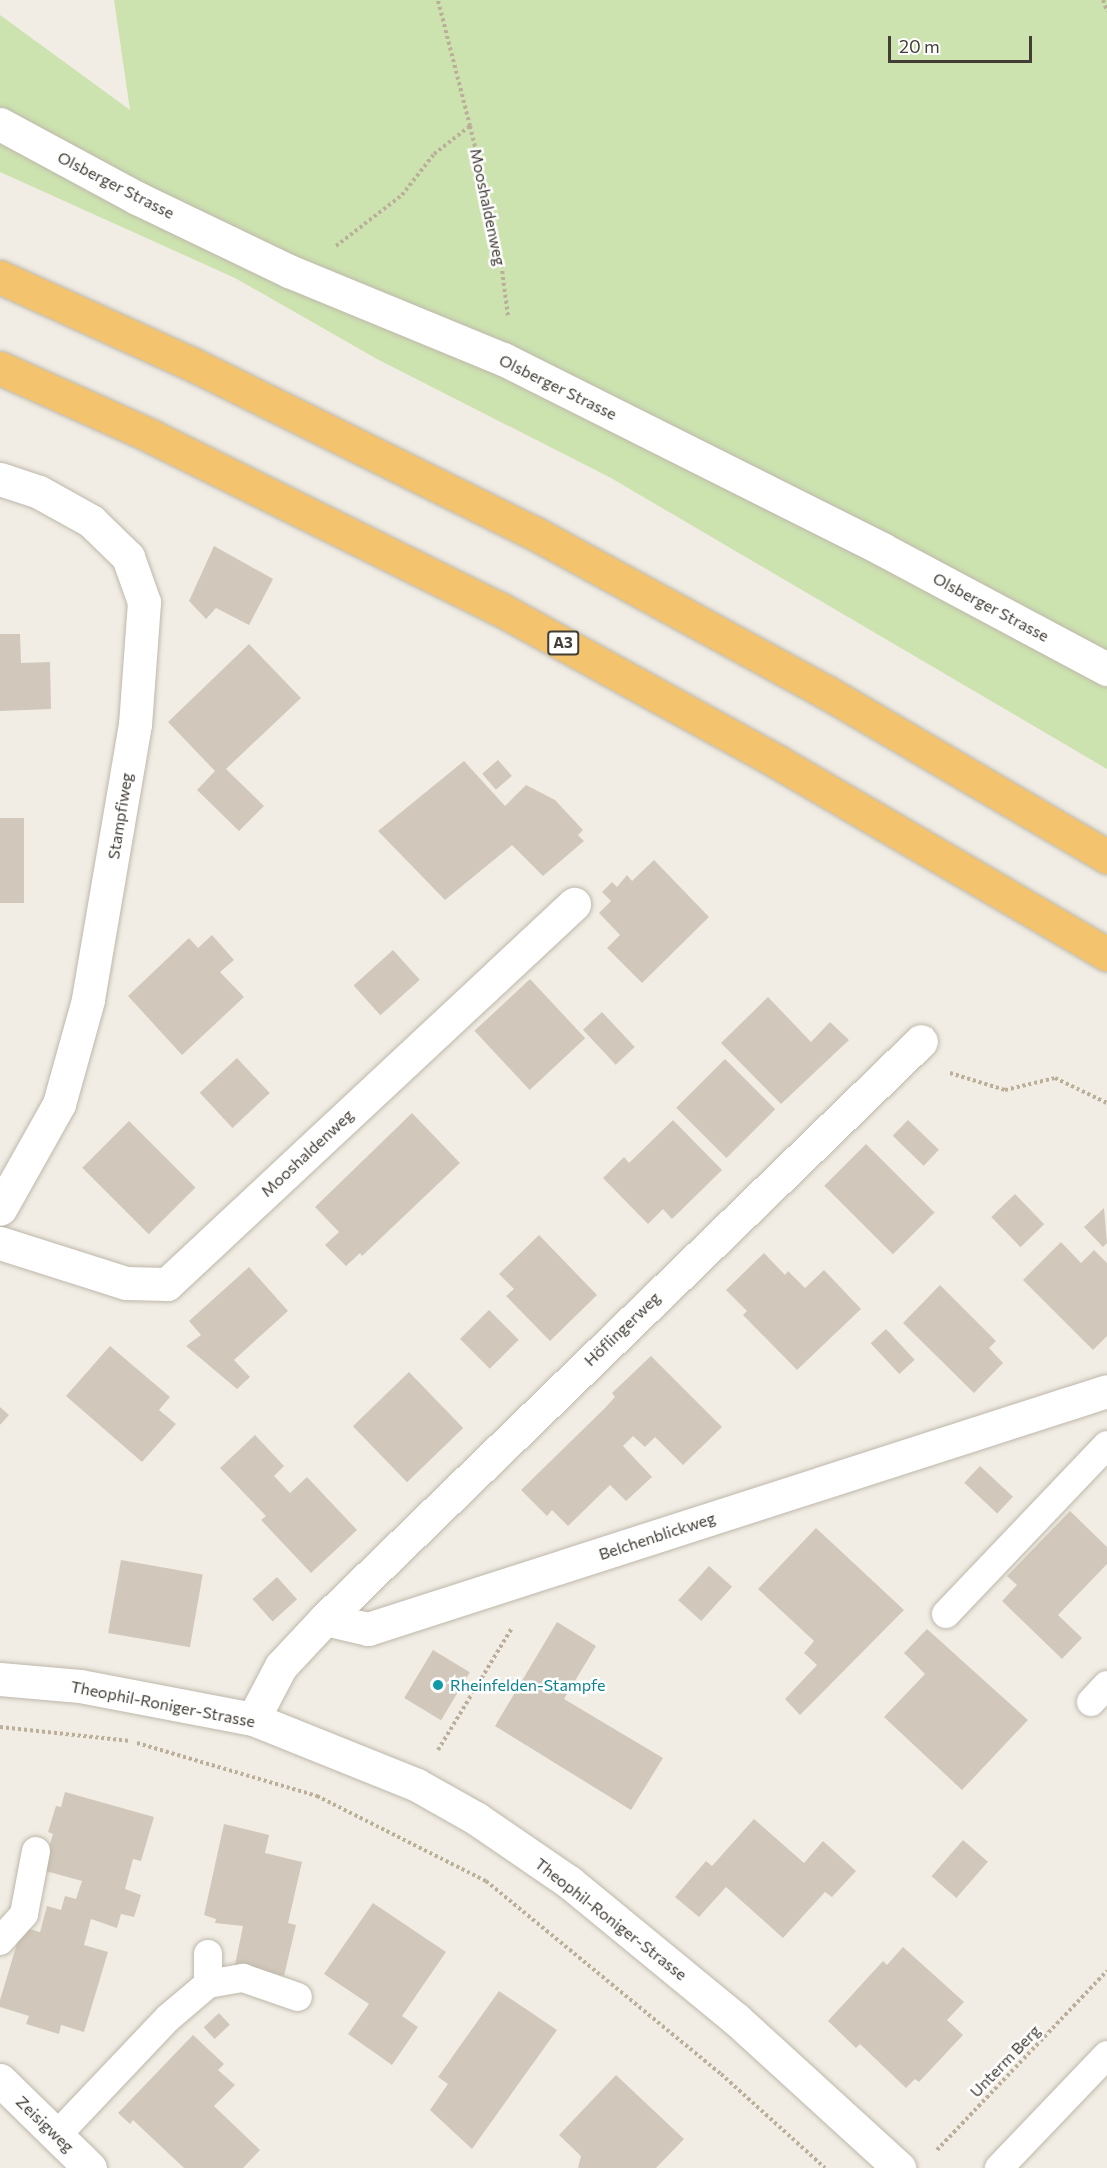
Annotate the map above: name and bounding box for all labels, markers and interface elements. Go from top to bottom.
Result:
scale bar [891,24,1035,62]
text: 20 m [899,35,940,57]
street label: Olsberger Strasse [54,147,178,223]
street label: Mooshaldenweg [466,147,510,267]
street label: Olsberger Strasse [496,350,620,424]
street label: Olsberger Strasse [930,568,1052,646]
road number: A3 [546,631,580,655]
street label: Stampfiweg [104,771,136,861]
street label: Mooshaldenweg [257,1105,357,1201]
street label: Höflingerweg [580,1288,664,1370]
street label: Belchenblickweg [596,1508,718,1564]
place label: Rheinfelden-Stampfe [450,1675,605,1695]
street label: Theophil-Roniger-Strasse [69,1677,257,1731]
marker: Rheinfelden-Stampfe [431,1678,445,1692]
street label: Theophil-Roniger-Strasse [531,1854,691,1984]
street label: Unterm Berg [966,2021,1044,2101]
street label: Zeisigweg [12,2092,78,2156]

